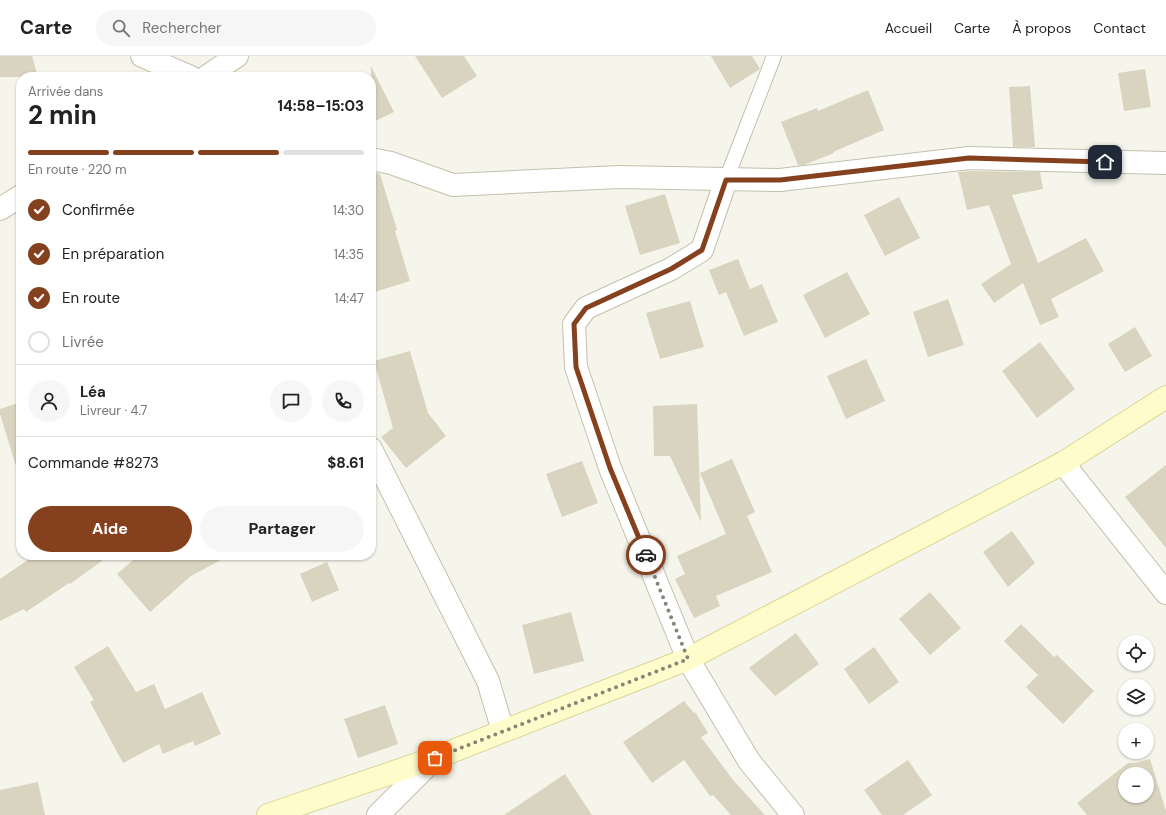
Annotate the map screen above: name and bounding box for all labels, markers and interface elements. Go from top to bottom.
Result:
search box [96,10,376,46]
text: Carte [20,15,72,40]
icon: search [110,17,132,39]
text: Rechercher [142,18,222,38]
text: Accueil [885,19,932,37]
text: Carte [954,19,990,37]
text: À propos [1012,19,1071,37]
text: Contact [1093,19,1146,37]
text: Arrivée dans [28,83,103,100]
text: 14:58–15:03 [278,96,364,116]
text: 2 min [28,98,97,132]
pin [1088,145,1122,179]
icon: home [1094,151,1116,173]
text: En route · 220 m [28,161,127,178]
icon: check [28,199,50,221]
text: Confirmée [62,200,135,220]
text: 14:30 [333,202,364,219]
icon: check [28,243,50,265]
text: En préparation [62,244,164,264]
text: 14:35 [334,246,364,263]
icon: check [28,287,50,309]
text: En route [62,288,120,308]
text: 14:47 [335,290,364,307]
text: Livrée [62,332,104,352]
button: person [28,380,70,422]
button: chat [270,380,312,422]
button: phone [322,380,364,422]
text: Léa [80,382,106,402]
text: Livreur · 4.7 [80,402,148,419]
text: Commande #8273 [28,453,159,473]
text: $8.61 [327,453,364,473]
button: Aide [28,506,192,552]
button: Partager [200,506,364,552]
courier [626,535,666,575]
icon: car [635,544,657,566]
map controls [1118,635,1154,803]
button: locate [1118,635,1154,671]
button: layers [1118,679,1154,715]
button: + [1118,723,1154,759]
pin [418,741,452,775]
icon: bag [424,747,446,769]
button: − [1118,767,1154,803]

